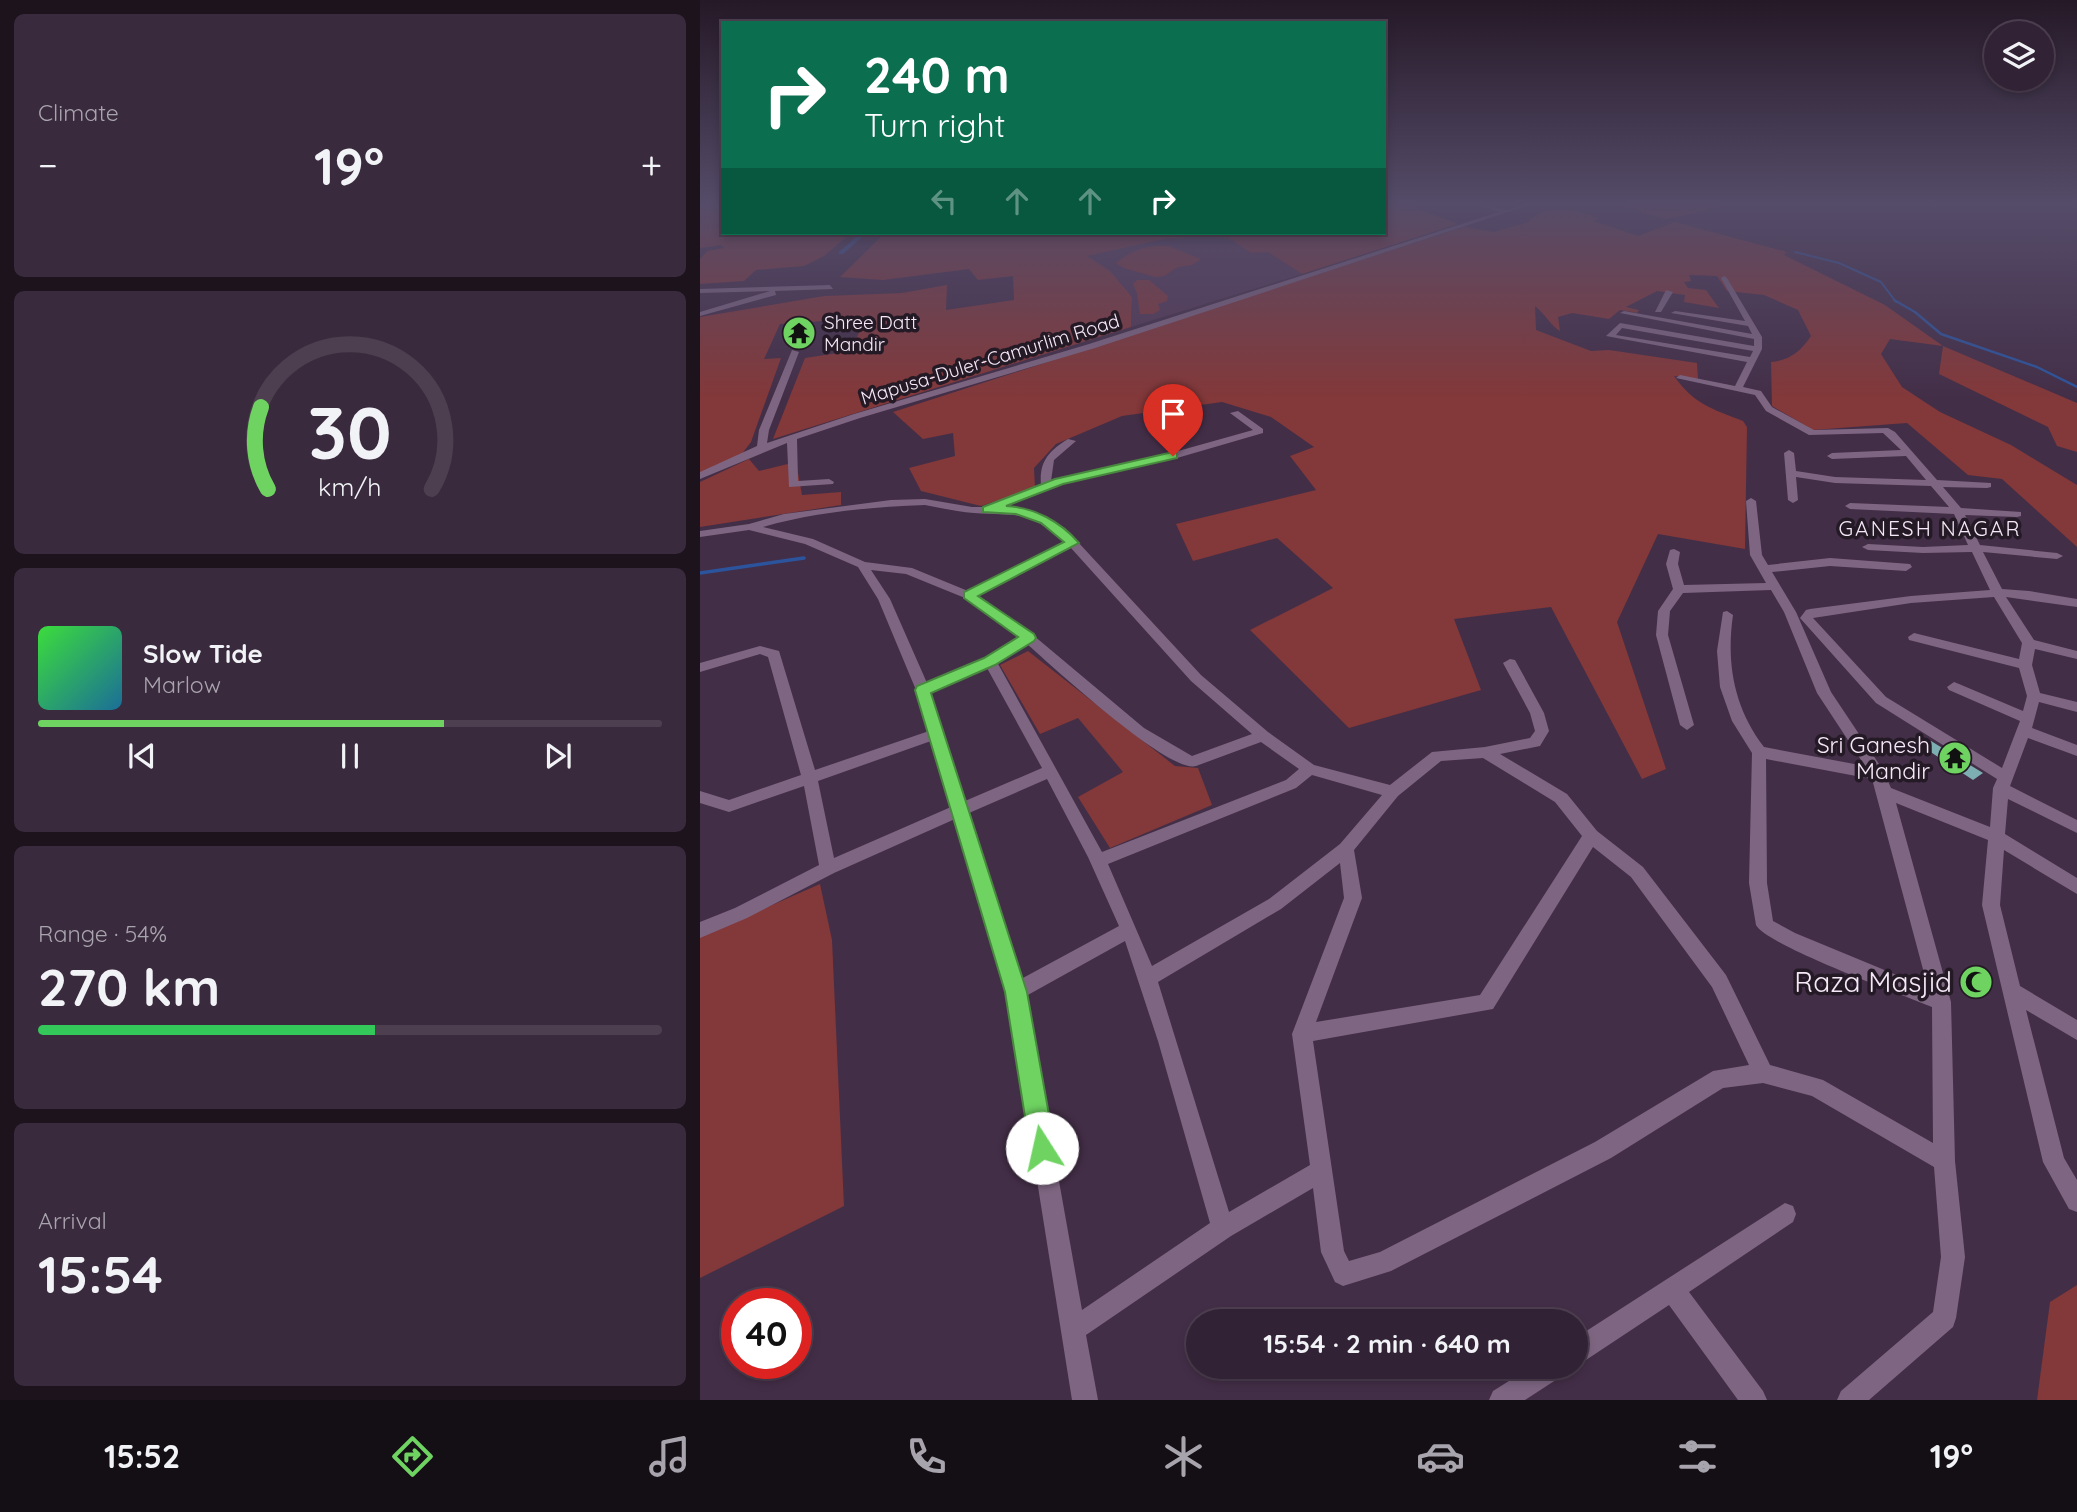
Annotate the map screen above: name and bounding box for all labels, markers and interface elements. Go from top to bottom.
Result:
map controls [1984,21,2054,91]
button: layers [1984,21,2054,91]
text: 240 m [864,44,1010,105]
icon: right [749,49,840,140]
text: Climate [38,98,119,127]
text: Turn right [864,105,1005,145]
text: 19° [314,133,384,198]
text: − [38,141,58,189]
text: + [641,141,662,189]
icon: left [925,182,963,220]
icon: ahead [998,182,1036,220]
icon: ahead [1071,182,1109,220]
icon: right [1144,182,1182,220]
street label: Mapusa-Duler-Camurlim Road [858,308,1122,410]
place label: Shree Datt Mandir [824,310,917,356]
temple icon: Shree Datt Mandir [780,314,818,352]
pin [1143,384,1203,456]
text: 30 [308,386,392,477]
icon: arrive [1154,395,1192,433]
text: km/h [318,471,382,502]
district label: GANESH NAGAR [1838,515,2022,541]
text: Slow Tide [143,637,263,670]
text: Marlow [143,670,221,699]
place label: Sri Ganesh Mandir [1817,730,1930,785]
icon: previous [123,737,161,775]
icon: pause [331,737,369,775]
icon: next [539,737,577,775]
temple icon: Sri Ganesh Mandir [1936,739,1974,777]
text: Range · 54% [38,919,167,948]
text: 270 km [38,954,220,1019]
mosque icon: Raza Masjid [1957,963,1995,1001]
place label: Raza Masjid [1794,964,1952,999]
position arrow [1005,1111,1079,1185]
text: Arrival [38,1206,107,1235]
text: 15:54 [38,1241,163,1306]
speed limit sign: 40 [721,1288,812,1379]
text: 15:54 · 2 min · 640 m [1263,1327,1511,1360]
icon: directions [388,1432,437,1481]
icon: music [645,1432,694,1481]
icon: phone [902,1432,951,1481]
icon: climate [1159,1432,1208,1481]
icon: car [1416,1432,1465,1481]
icon: filters [1673,1432,1722,1481]
text: 15:52 [104,1436,180,1476]
text: 19° [1930,1436,1973,1476]

